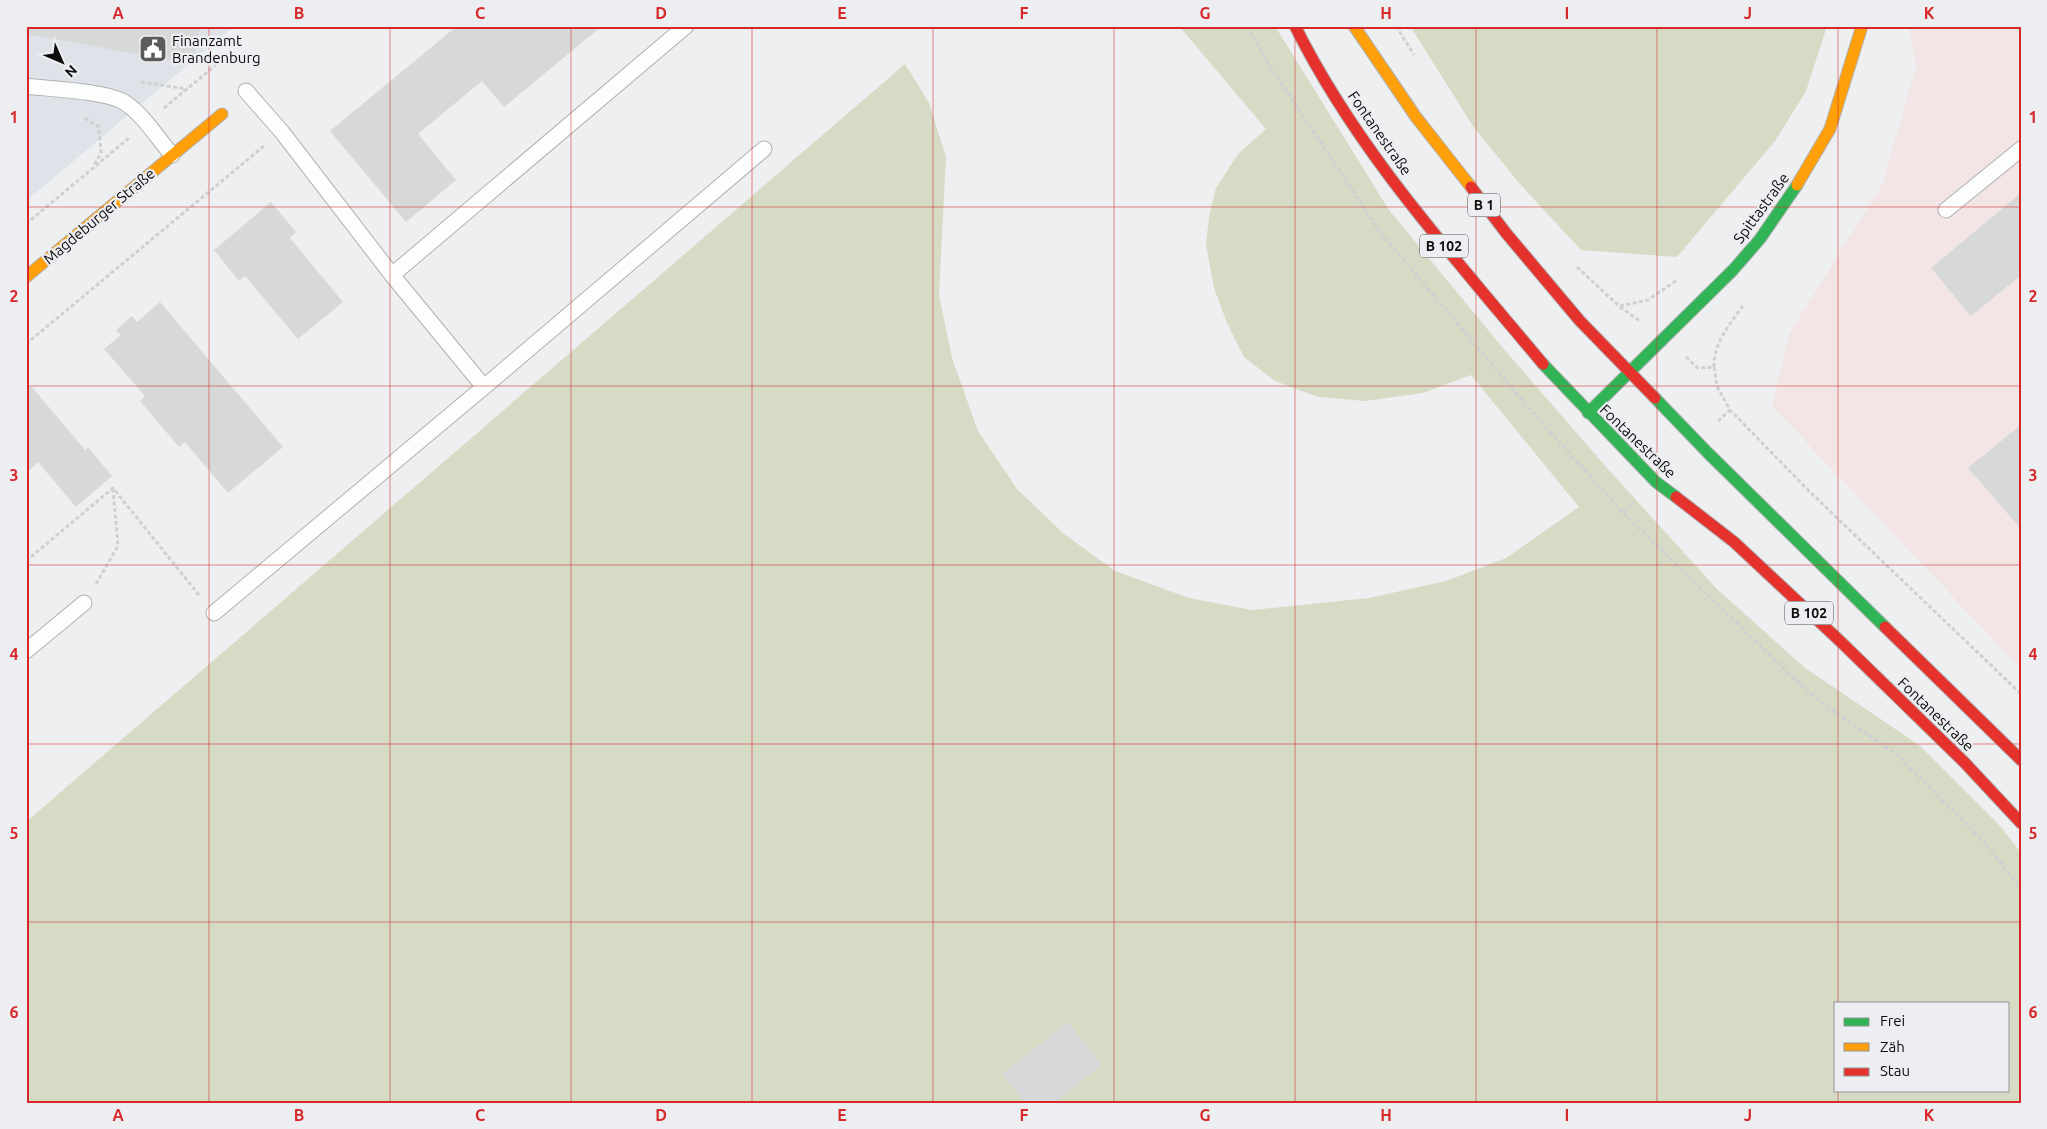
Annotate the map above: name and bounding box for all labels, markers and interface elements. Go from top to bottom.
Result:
text: A [112,4,124,22]
text: B [294,4,304,22]
text: C [475,4,485,22]
text: D [655,4,667,22]
text: E [837,4,847,22]
text: F [1020,4,1029,22]
text: G [1199,4,1211,22]
text: H [1380,4,1392,22]
text: I [1565,4,1569,22]
text: J [1744,4,1752,22]
text: K [1924,4,1935,22]
place label: Finanzamt Brandenburg [172,32,261,66]
public building icon: Finanzamt Brandenburg [138,34,168,64]
north arrow [38,38,88,88]
text: N [62,62,81,81]
street label: Fontanestraße [1345,88,1415,178]
text: 1 [9,108,19,126]
text: 1 [2028,108,2038,126]
street label: Magdeburger Straße [40,165,158,267]
street label: Spittastraße [1730,169,1792,247]
road number: B 1 [1468,194,1500,216]
road number: B 102 [1420,235,1468,258]
text: 2 [9,287,19,305]
text: 2 [2028,287,2038,305]
street label: Fontanestraße [1597,401,1679,481]
text: 3 [9,466,19,484]
text: 3 [2028,466,2038,484]
road number: B 102 [1785,602,1833,624]
text: 4 [9,645,19,663]
text: 4 [2028,645,2038,663]
street label: Fontanestraße [1895,674,1977,754]
text: 5 [9,824,19,842]
text: 5 [2028,824,2038,842]
legend [1834,1002,2010,1092]
text: 6 [9,1003,19,1021]
text: 6 [2028,1003,2038,1021]
text: Frei [1880,1012,1905,1029]
text: Zäh [1880,1038,1905,1055]
text: Stau [1880,1062,1910,1079]
text: A [112,1106,124,1124]
text: B [294,1106,304,1124]
text: C [475,1106,485,1124]
text: D [655,1106,667,1124]
text: E [837,1106,847,1124]
text: F [1020,1106,1029,1124]
text: G [1199,1106,1211,1124]
text: H [1380,1106,1392,1124]
text: I [1565,1106,1569,1124]
text: J [1744,1106,1752,1124]
text: K [1924,1106,1935,1124]

